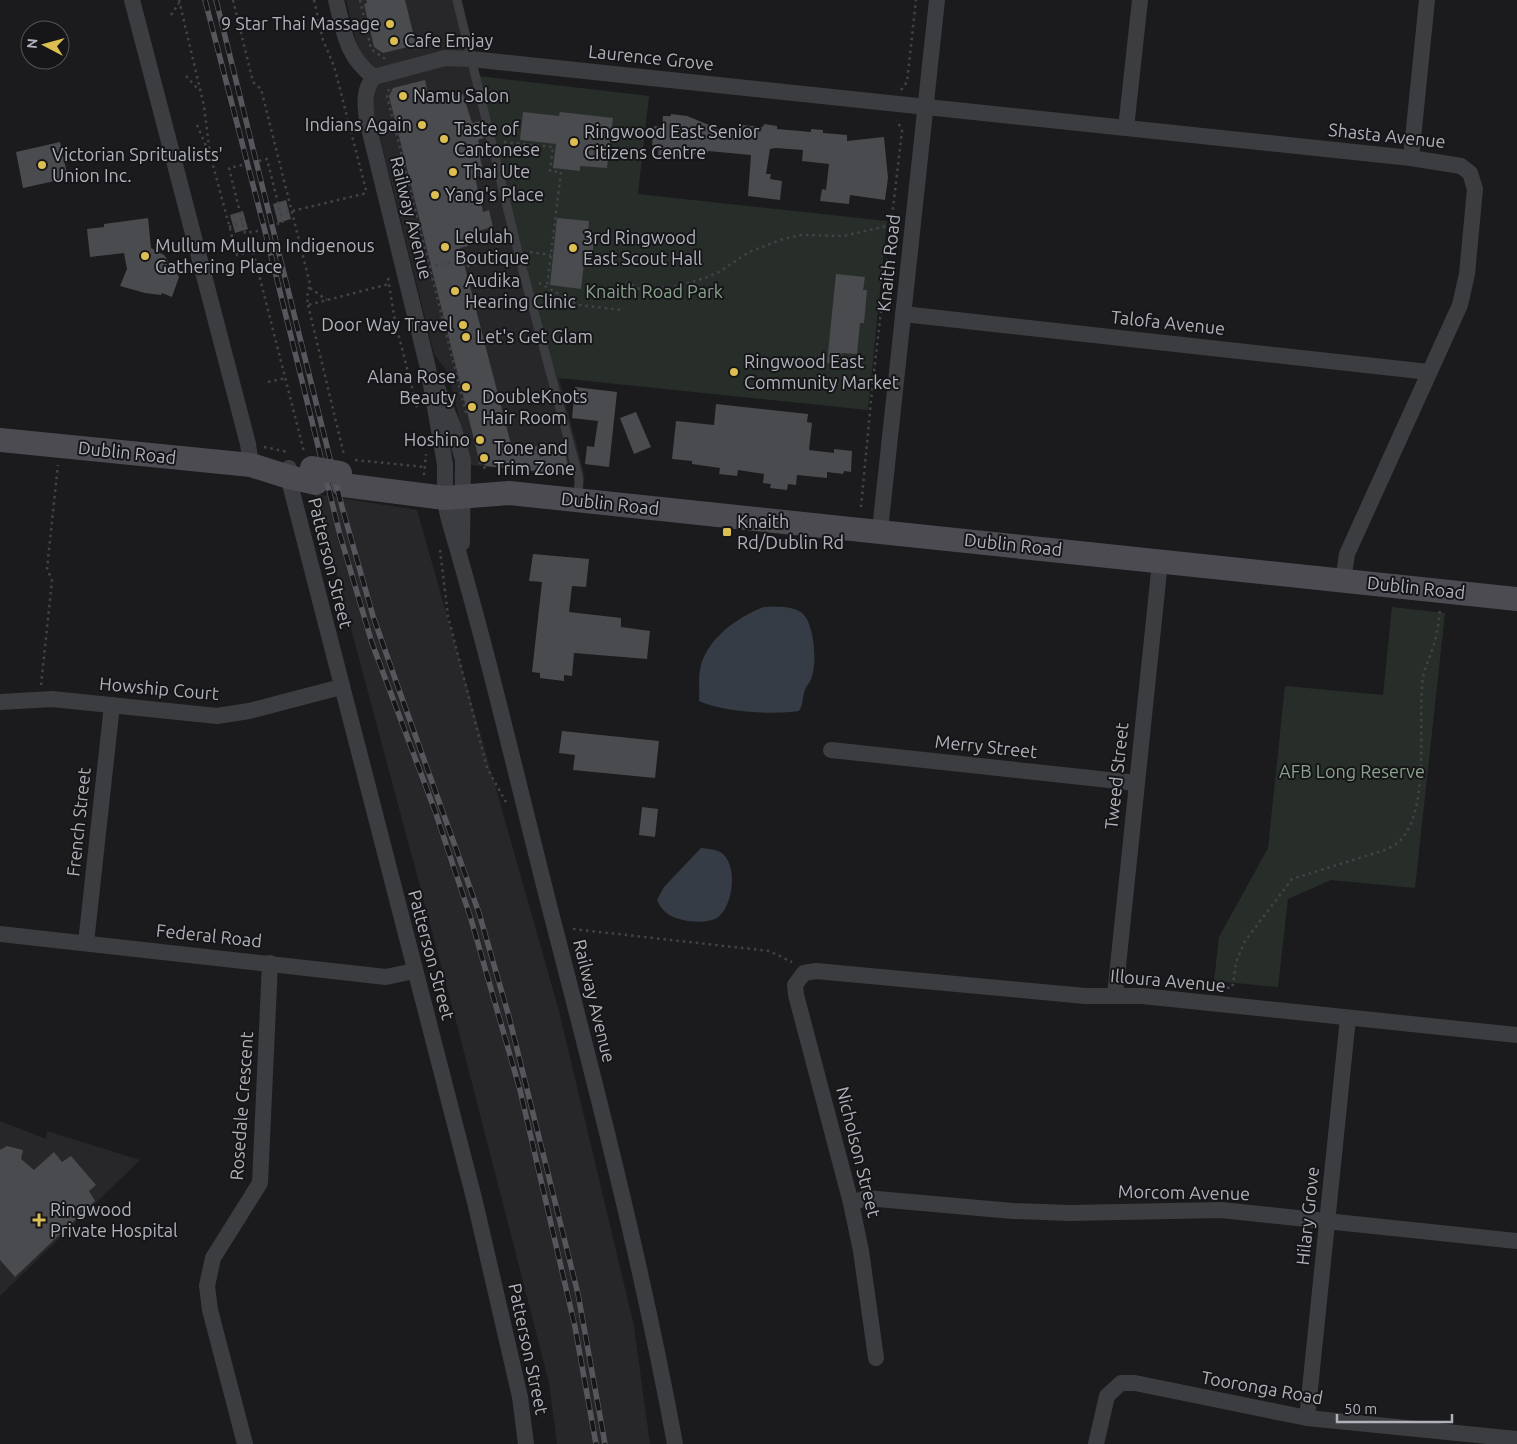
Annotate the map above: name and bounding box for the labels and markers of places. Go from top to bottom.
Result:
place label: 9 Star Thai Massage [221,13,380,33]
marker: 9 Star Thai Massage [384,18,396,30]
place label: Cafe Emjay [404,30,493,50]
marker: Cafe Emjay [388,35,400,47]
place label: Namu Salon [413,85,509,105]
marker: Namu Salon [397,90,409,102]
place label: Indians Again [305,114,412,134]
place label: Taste of Cantonese [454,118,540,159]
marker: Indians Again [416,119,428,131]
place label: Ringwood East Senior Citizens Centre [584,121,760,162]
marker: Taste of Cantonese [438,133,450,145]
marker: Ringwood East Senior Citizens Centre [568,136,580,148]
place label: Victorian Spritualists' Union Inc. [52,144,223,185]
marker: Victorian Spritualists' Union Inc. [36,159,48,171]
place label: Thai Ute [463,161,530,181]
marker: Thai Ute [447,166,459,178]
place label: Yang's Place [445,184,544,204]
marker: Yang's Place [429,189,441,201]
place label: Lelulah Boutique [455,226,529,267]
place label: 3rd Ringwood East Scout Hall [583,227,703,268]
place label: Mullum Mullum Indigenous Gathering Place [155,235,375,276]
marker: Lelulah Boutique [439,241,451,253]
marker: 3rd Ringwood East Scout Hall [567,242,579,254]
marker: Mullum Mullum Indigenous Gathering Place [139,250,151,262]
place label: Audika Hearing Clinic [465,270,576,311]
marker: Audika Hearing Clinic [449,285,461,297]
place label: Door Way Travel [321,314,453,334]
marker: Door Way Travel [457,319,469,331]
place label: Let's Get Glam [476,326,593,346]
marker: Let's Get Glam [460,331,472,343]
place label: Ringwood East Community Market [744,351,899,392]
place label: Alana Rose Beauty [367,366,456,407]
marker: Ringwood East Community Market [728,366,740,378]
marker: Alana Rose Beauty [460,381,472,393]
place label: DoubleKnots Hair Room [482,386,588,427]
marker: DoubleKnots Hair Room [466,401,478,413]
place label: Hoshino [404,429,470,449]
marker: Hoshino [474,434,486,446]
place label: Tone and Trim Zone [494,437,575,478]
marker: Tone and Trim Zone [478,452,490,464]
place label: Knaith Rd/Dublin Rd [737,511,844,552]
marker: Knaith Rd/Dublin Rd [721,526,733,538]
place label: Ringwood Private Hospital [50,1199,178,1240]
marker: Ringwood Private Hospital [32,1213,46,1227]

